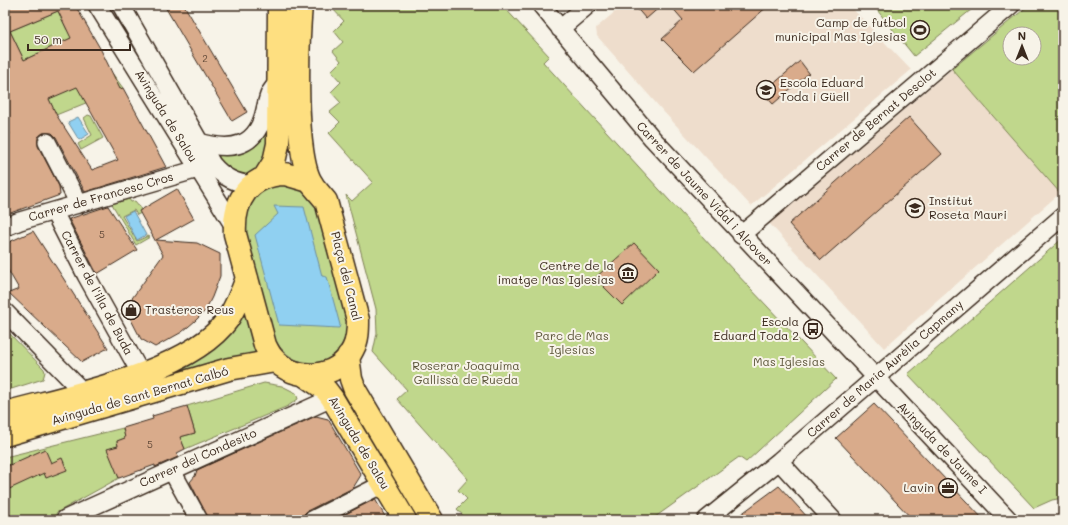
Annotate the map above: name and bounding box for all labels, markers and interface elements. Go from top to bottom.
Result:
place label: Camp de futbol municipal Mas Iglesias [775,14,906,44]
sports icon: Camp de futbol municipal Mas Iglesias [909,19,931,41]
scale bar [28,26,130,52]
north arrow [1002,26,1042,66]
text: N [1018,28,1026,43]
text: 50 m [34,31,62,47]
house number: 2 [202,51,208,65]
street label: Carrer de Bernat Desclot [812,64,939,174]
street label: Avinguda de Salou [132,66,202,165]
place label: Escola Eduard Toda i Güell [780,74,864,104]
school or university icon: Escola Eduard Toda i Güell [755,79,777,101]
street label: Carrer de Jaume Vidal i Alcover [633,118,776,269]
street label: Carrer de Francesc Cros [26,168,175,224]
place label: Institut Roseta Mauri [929,192,1007,222]
school or university icon: Institut Roseta Mauri [904,197,926,219]
street label: Carrer de l'illa de Buda [58,227,138,358]
house number: 5 [99,227,105,241]
street label: Plaça del Canal [328,230,366,322]
place label: Centre de la imatge Mas Iglesias [498,257,614,287]
museum icon: Centre de la imatge Mas Iglesias [617,262,639,284]
street label: Carrer de Maria Aurèlia Capmany [803,296,966,441]
shop icon: Trasteros Reus [120,299,142,321]
place label: Trasteros Reus [145,301,234,317]
place label: Escola Eduard Toda 2 [714,313,799,343]
bus stop icon: Escola Eduard Toda 2 [802,318,824,340]
park label: Parc de Mas Iglesias [535,327,609,357]
park label: Mas Iglesias [753,353,825,369]
park label: Roserar Joaquima Gallissà de Rueda [412,357,520,387]
street label: Avinguda de Sant Bernat Calbó [50,362,230,428]
street label: Avinguda de Salou [326,393,394,492]
street label: Avinguda de Jaume I [895,398,991,497]
street label: Carrer del Condesito [137,424,259,490]
house number: 5 [147,437,153,451]
office icon: Lavin [937,477,959,499]
place label: Lavin [904,479,934,495]

